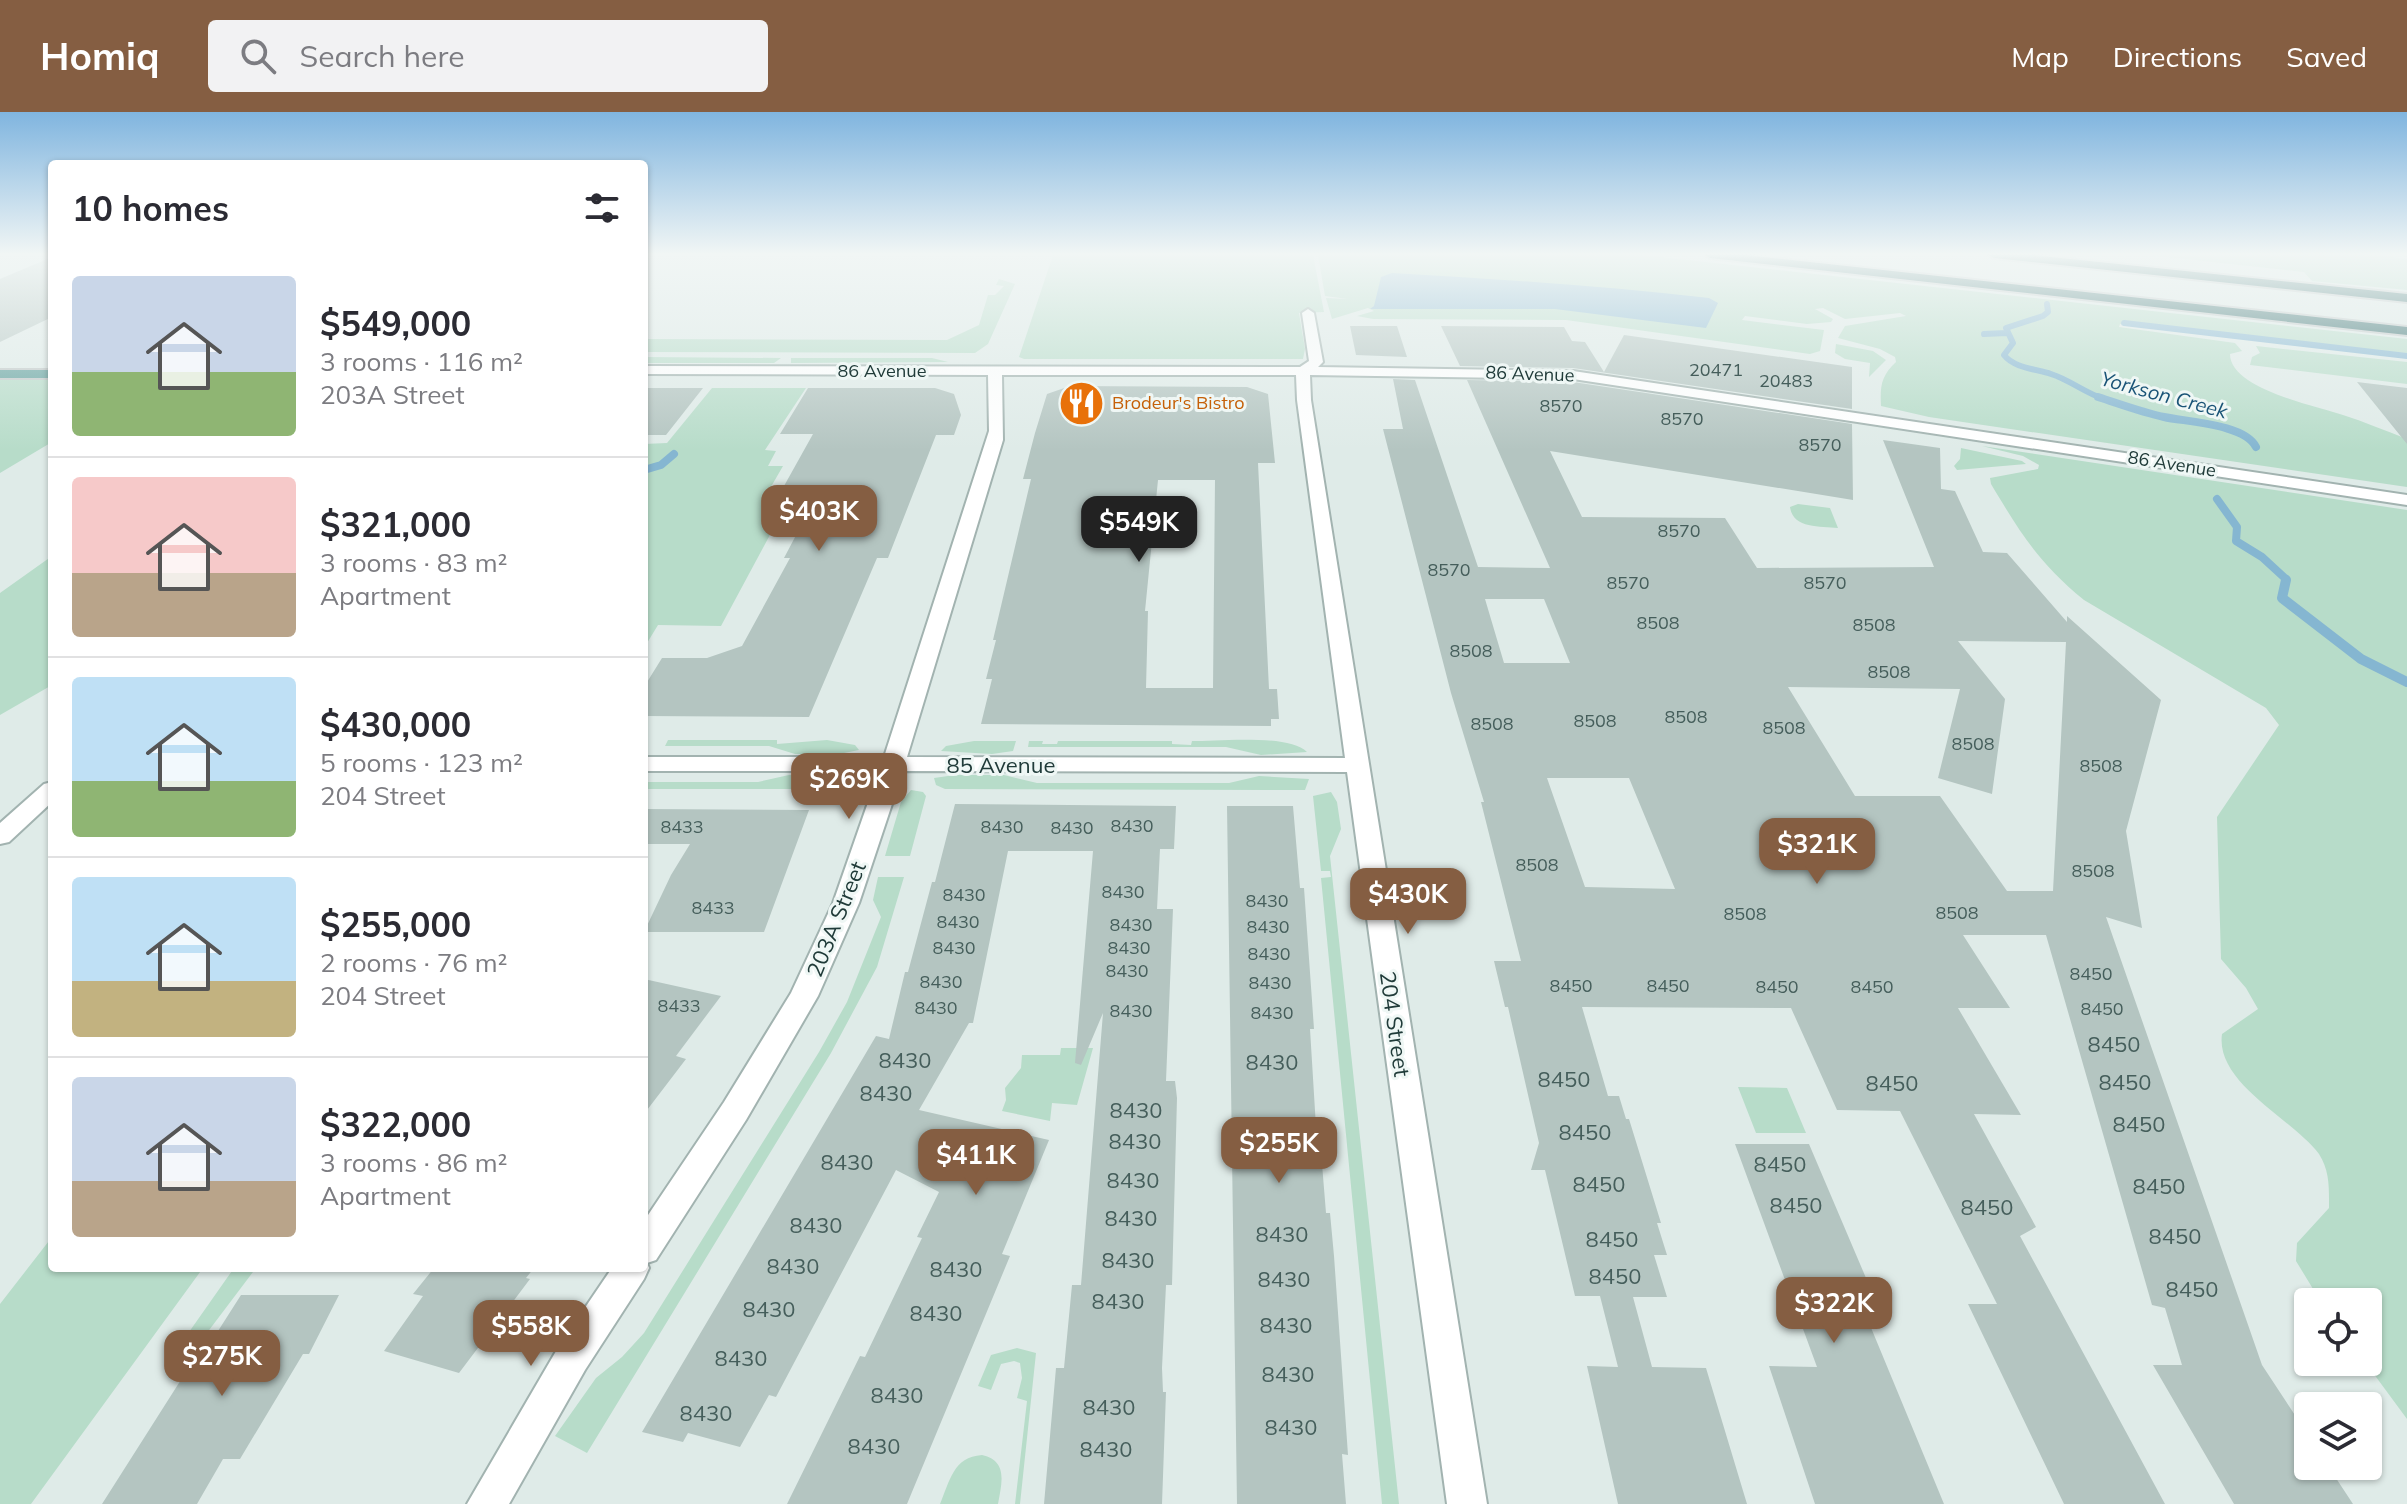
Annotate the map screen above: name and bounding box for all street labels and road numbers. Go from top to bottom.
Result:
street label: 86 Avenue [838,359,927,382]
street label: 86 Avenue [1485,360,1575,387]
street label: 86 Avenue [2126,445,2218,482]
street label: 85 Avenue [947,751,1055,779]
street label: 203A Street [800,857,872,981]
street label: 204 Street [1374,969,1416,1079]

